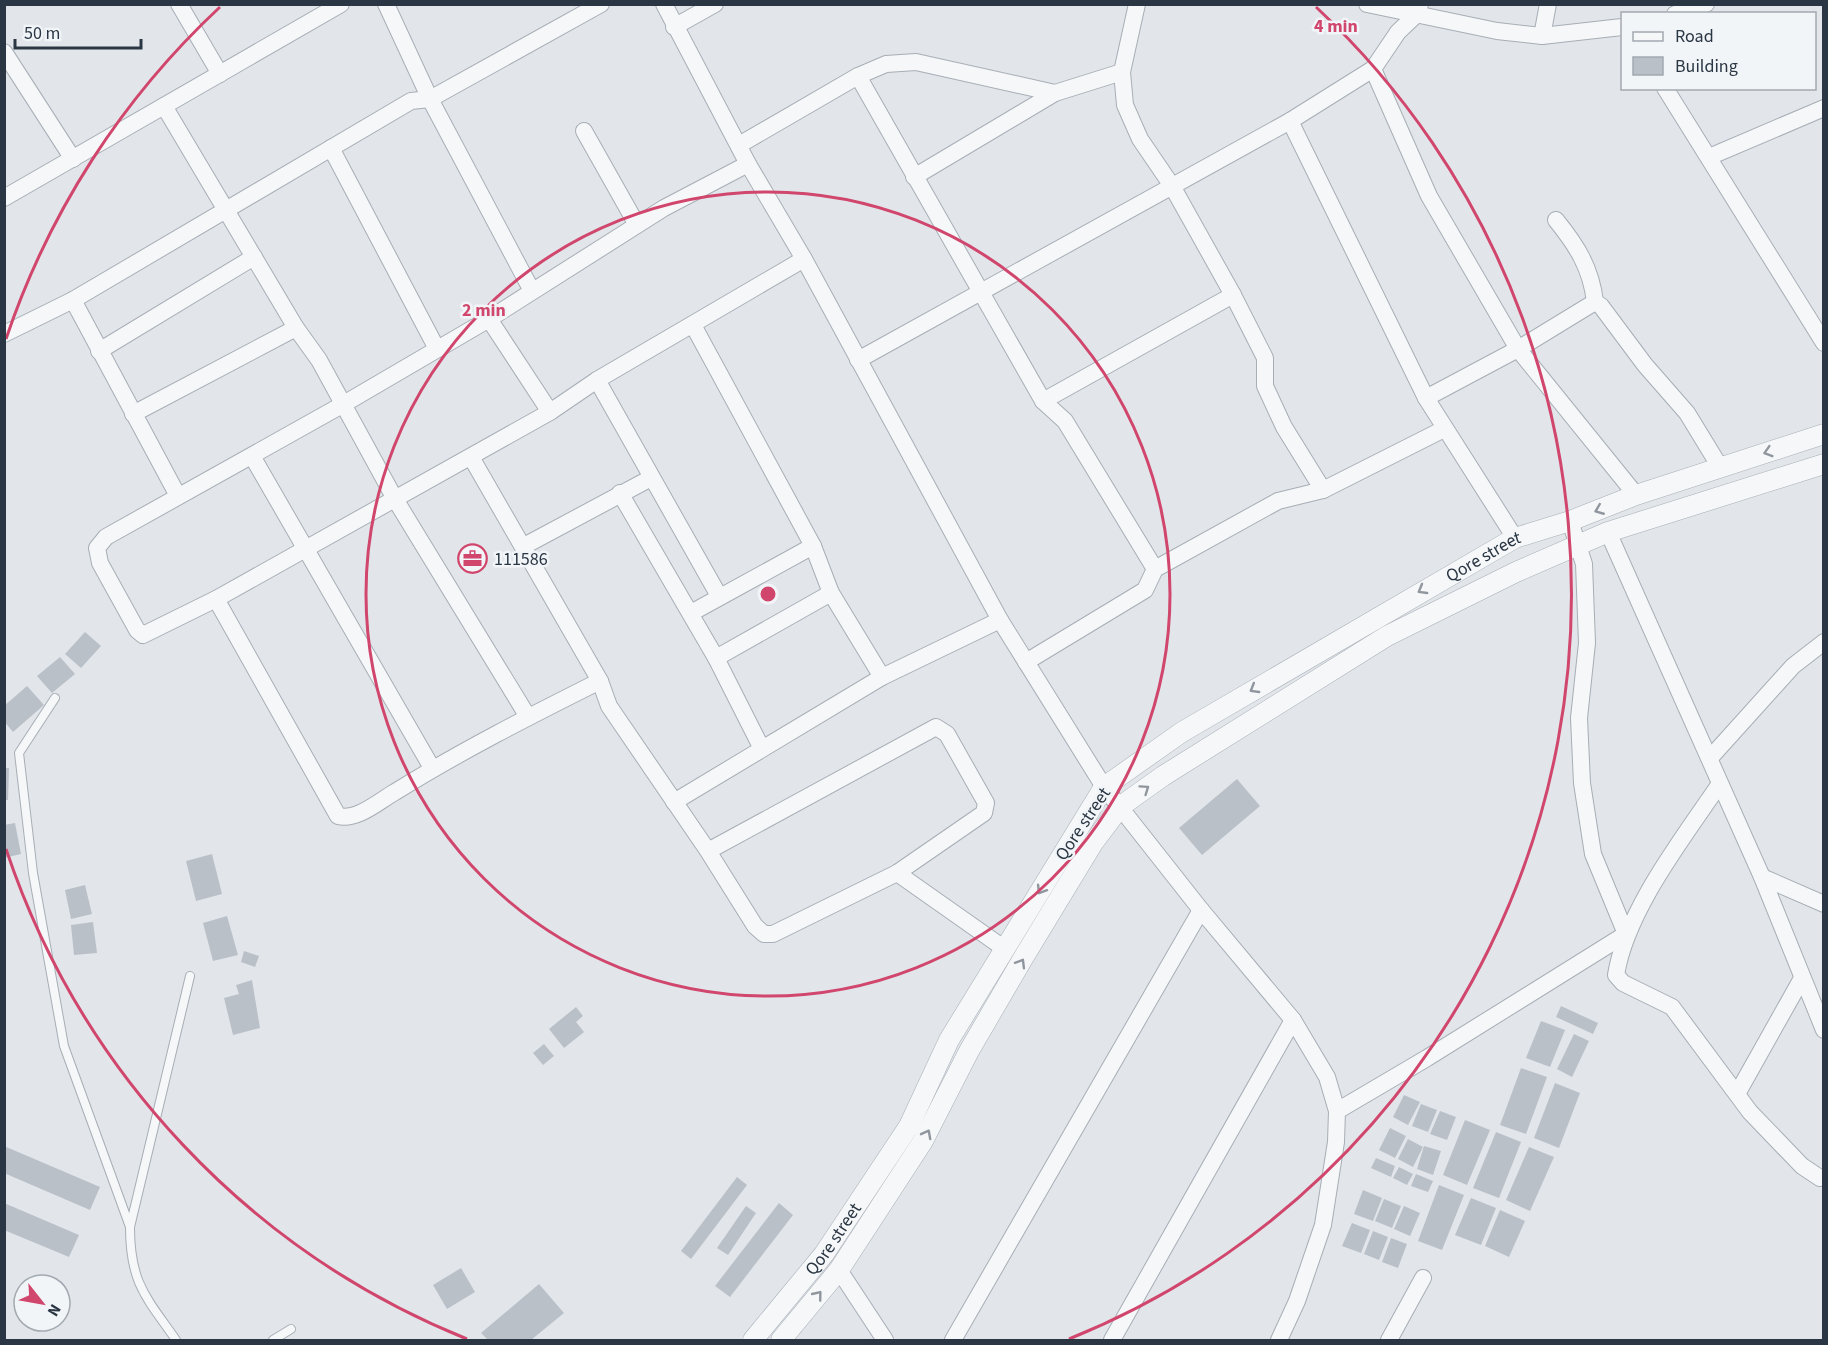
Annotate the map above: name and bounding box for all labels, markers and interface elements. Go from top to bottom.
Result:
scale bar [15,12,141,50]
legend [1621,12,1816,90]
text: 4 min [1314,14,1358,39]
text: 50 m [24,21,60,46]
text: Road [1675,24,1714,49]
text: Building [1675,54,1738,79]
text: 2 min [462,298,506,323]
one-way arrow [1763,444,1774,457]
one-way arrow [1594,503,1605,515]
street label: Qore street [1441,525,1524,588]
office icon: 111586 [457,543,489,575]
place label: 111586 [494,547,548,572]
one-way arrow [1418,583,1429,595]
centre of rings [758,584,778,604]
one-way arrow [1250,682,1260,693]
street label: Qore street [1049,782,1117,866]
one-way arrow [1139,785,1150,796]
one-way arrow [1037,884,1048,894]
one-way arrow [1013,959,1025,969]
one-way arrow [920,1130,931,1140]
street label: Qore street [799,1198,867,1281]
north arrow [12,1273,72,1333]
one-way arrow [811,1291,822,1302]
text: N [42,1300,66,1320]

